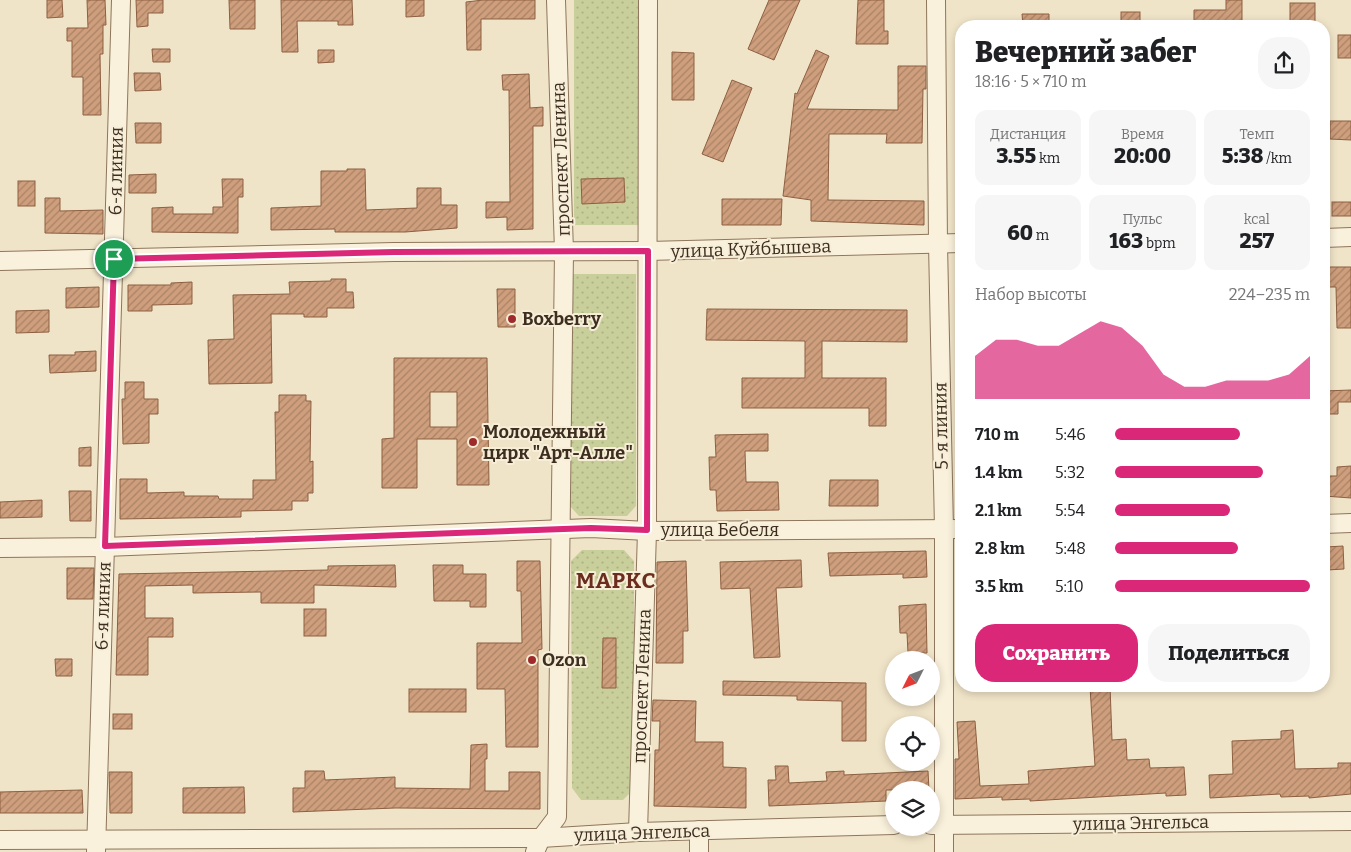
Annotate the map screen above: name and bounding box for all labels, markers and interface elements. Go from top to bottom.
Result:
text: Вечерний забег [975,36,1196,69]
button: share [1258,37,1310,89]
text: 18:16 · 5 × 710 m [975,72,1087,91]
street label: проспект Ленина [547,81,575,237]
street label: 6-я линия [104,126,128,216]
text: Дистанция [990,126,1066,143]
text: Время [1121,126,1164,143]
text: Темп [1239,126,1274,143]
text: 3.55 [996,143,1036,169]
text: 20:00 [1114,143,1171,169]
text: 5:38 [1222,143,1263,169]
text: km [1036,150,1060,167]
text: /km [1263,150,1292,167]
text: Пульс [1123,211,1162,228]
text: kcal [1244,211,1270,228]
text: 60 [1007,220,1033,246]
text: m [1033,227,1049,244]
text: 163 [1109,228,1143,254]
text: 257 [1239,228,1274,254]
street label: улица Куйбышева [669,235,832,263]
text: bpm [1143,235,1176,252]
pin [93,238,135,280]
icon: arrive [100,245,128,273]
text: Набор высоты [975,285,1087,304]
text: 224–235 m [1229,285,1310,304]
place label: Boxberry [522,308,602,330]
marker: Boxberry [506,313,518,325]
street label: 5-я линия [929,382,953,470]
place label: Молодежный цирк "Арт-Алле" [483,421,633,464]
text: 710 m [975,425,1019,444]
text: 5:46 [1055,425,1086,444]
marker: Молодежный цирк "Арт-Алле" [467,436,479,448]
text: 1.4 km [975,463,1023,482]
text: 5:32 [1055,463,1085,482]
text: 2.1 km [975,501,1022,520]
text: 5:54 [1055,501,1085,520]
street label: улица Бебеля [660,519,779,541]
text: 2.8 km [975,539,1025,558]
text: 5:48 [1055,539,1086,558]
street label: 6-я линия [90,561,116,651]
district label: МАРКС [576,567,656,594]
text: 3.5 km [975,577,1024,596]
text: 5:10 [1055,577,1084,596]
street label: проспект Ленина [628,608,656,764]
button: Сохранить [975,624,1138,682]
button: Поделиться [1148,624,1310,682]
place label: Ozon [542,649,587,671]
north arrow [885,651,940,706]
map controls [885,651,940,836]
marker: Ozon [526,654,538,666]
button: locate [885,716,940,771]
button: layers [885,781,940,836]
street label: улица Энгельса [1072,811,1209,835]
street label: улица Энгельса [573,820,711,846]

